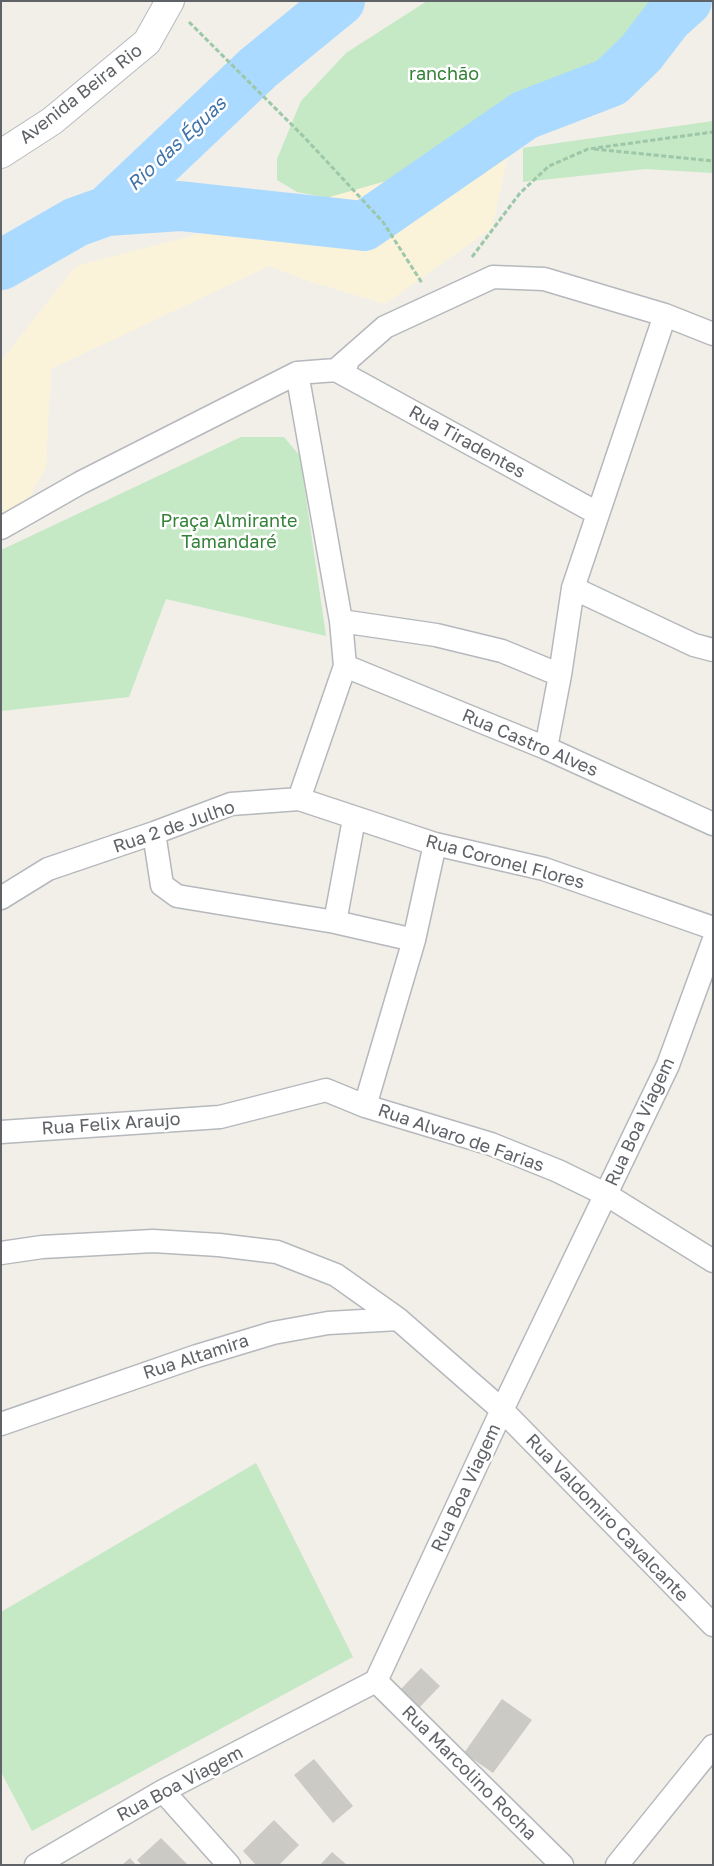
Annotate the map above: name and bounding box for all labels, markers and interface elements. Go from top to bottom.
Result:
street label: Avenida Beira Rio [15,39,147,149]
park label: ranchão [409,63,479,85]
water label: Rio das Éguas [123,92,231,196]
street label: Rua Tiradentes [405,401,529,483]
park label: Praça Almirante Tamandaré [160,510,298,552]
street label: Rua Castro Alves [459,705,601,781]
street label: Rua 2 de Julho [110,796,238,858]
street label: Rua Coronel Flores [423,830,587,894]
street label: Rua Boa Viagem [601,1054,679,1190]
street label: Rua Alvaro de Farias [375,1099,547,1177]
street label: Rua Felix Araujo [41,1108,181,1140]
street label: Rua Altamira [141,1330,251,1384]
street label: Rua Boa Viagem [427,1420,505,1556]
street label: Rua Valdomiro Cavalcante [521,1430,693,1606]
street label: Rua Marcolino Rocha [397,1701,541,1845]
street label: Rua Boa Viagem [113,1742,247,1826]

